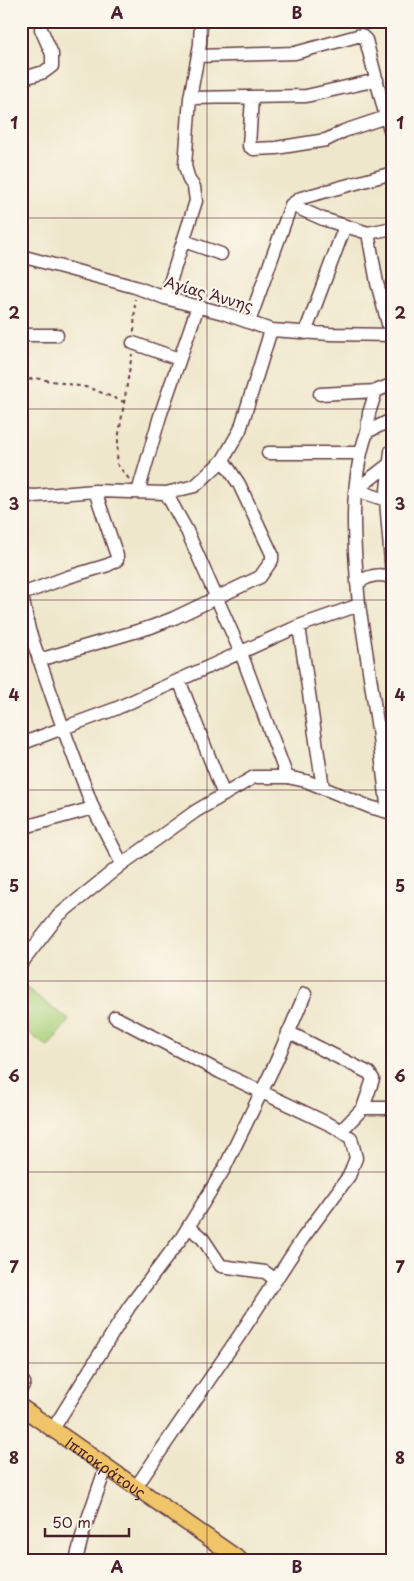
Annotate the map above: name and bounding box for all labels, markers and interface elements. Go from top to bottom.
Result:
text: A [111,0,124,24]
text: B [292,0,303,24]
text: 1 [10,110,18,134]
text: 1 [396,110,404,134]
street label: Αγίας Άννης [162,269,256,317]
text: 2 [8,300,20,324]
text: 2 [394,300,406,324]
text: 3 [9,491,19,515]
text: 3 [395,491,405,515]
text: 4 [9,682,20,706]
text: 4 [395,682,406,706]
text: 5 [9,873,19,897]
text: 5 [395,873,405,897]
text: 6 [8,1063,20,1087]
text: 6 [394,1063,406,1087]
text: 7 [9,1254,19,1278]
text: 7 [395,1254,405,1278]
street label: Ιπποκράτους [61,1430,151,1503]
text: 8 [9,1445,19,1469]
text: 8 [395,1445,405,1469]
scale bar [45,1506,129,1538]
text: 50 m [52,1510,91,1533]
text: A [111,1554,124,1578]
text: B [292,1554,303,1578]

